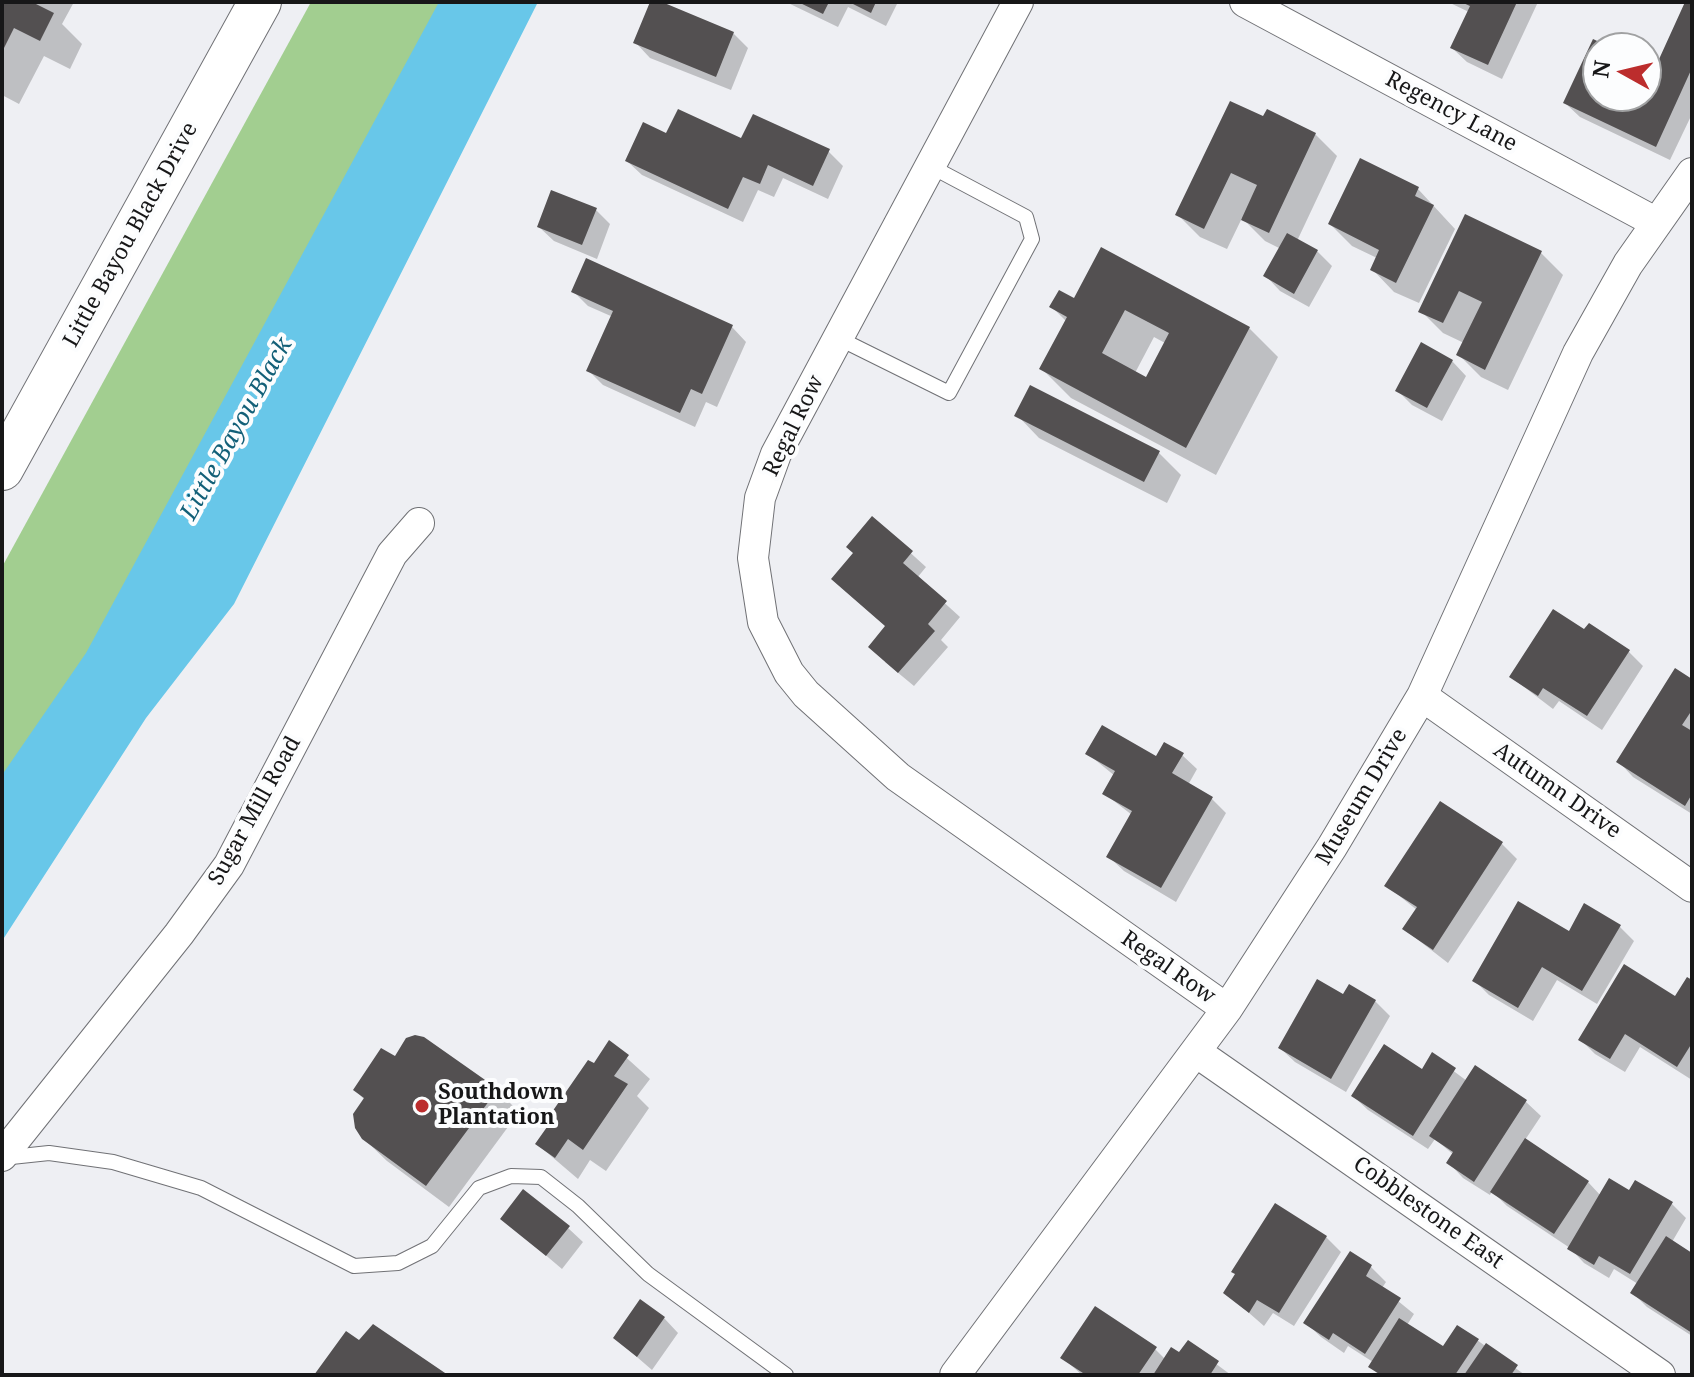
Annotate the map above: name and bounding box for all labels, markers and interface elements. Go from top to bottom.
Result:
north arrow [1582,32,1662,112]
text: N [1584,58,1616,80]
street label: Regency Lane [1381,66,1521,158]
street label: Little Bayou Black Drive [58,118,204,352]
water label: Little Bayou Black [175,333,299,525]
street label: Regal Row [758,371,830,481]
street label: Museum Drive [1311,724,1413,870]
street label: Sugar Mill Road [203,732,307,890]
street label: Autumn Drive [1488,737,1626,845]
street label: Regal Row [1116,926,1220,1010]
place label: Southdown Plantation [438,1080,564,1132]
marker: Southdown Plantation [413,1097,431,1115]
street label: Cobblestone East [1348,1151,1508,1275]

